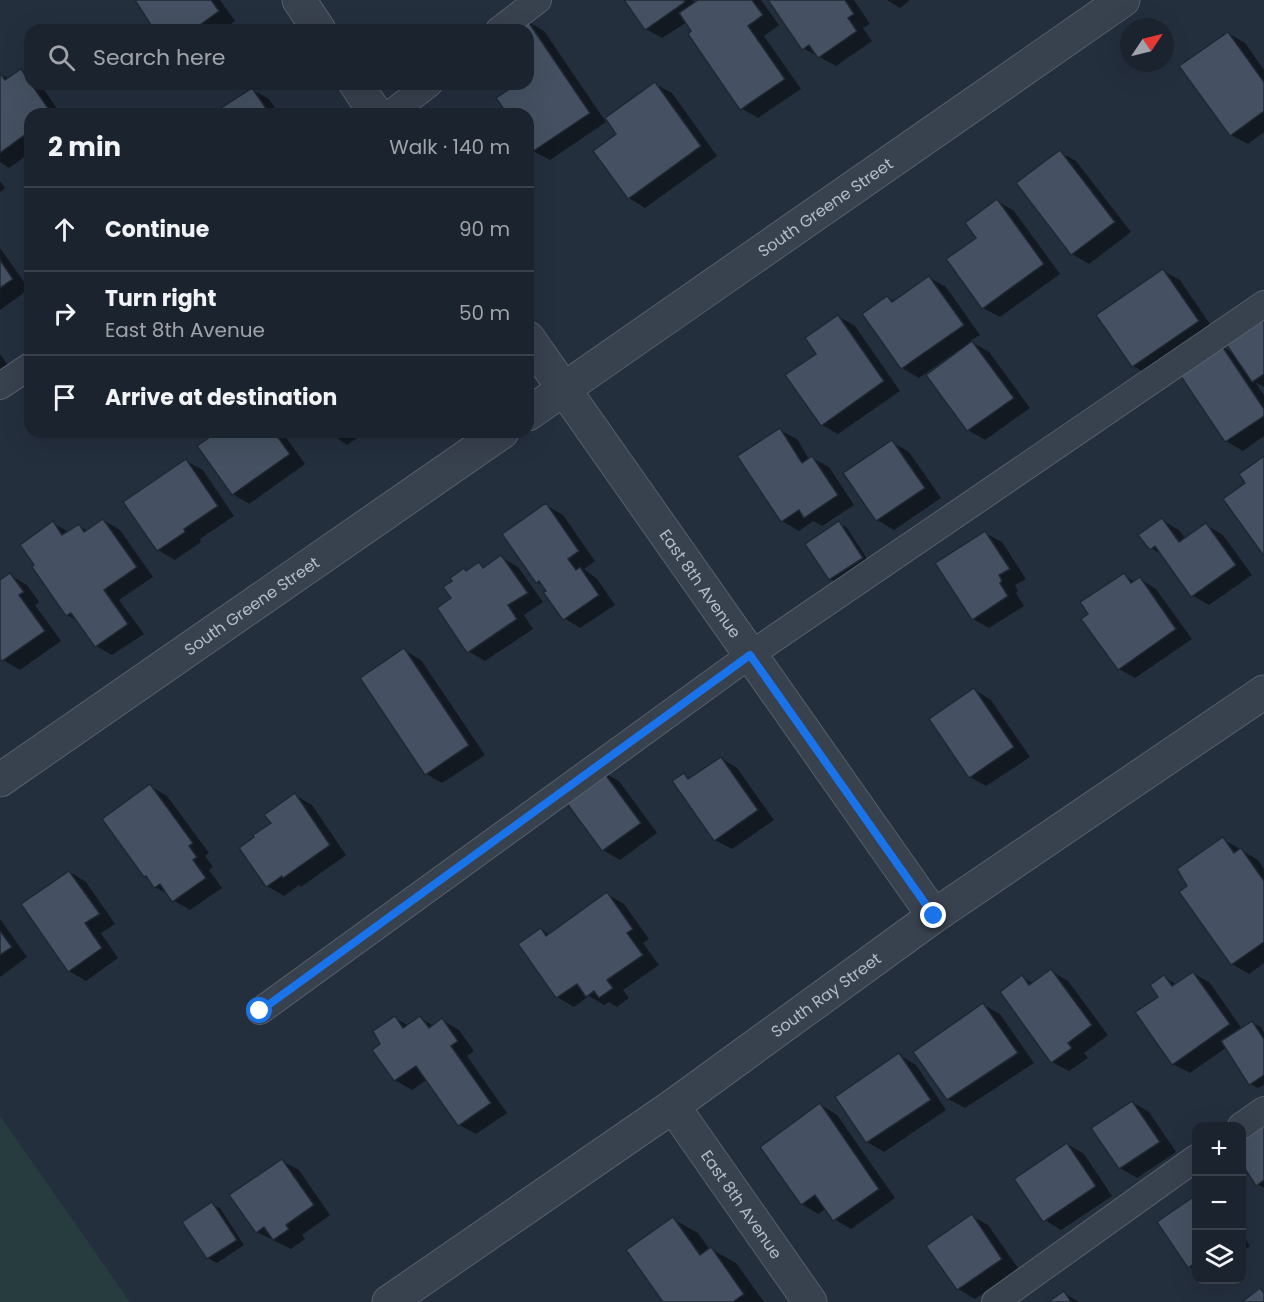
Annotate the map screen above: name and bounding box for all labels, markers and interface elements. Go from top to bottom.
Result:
north arrow [1120,18,1174,72]
search box [24,24,534,90]
icon: search [45,41,78,74]
text: Search here [93,42,226,73]
text: 2 min [48,129,121,165]
text: Walk · 140 m [389,133,510,161]
street label: South Greene Street [753,152,898,263]
icon: ahead [48,213,81,246]
text: Continue [105,214,209,245]
text: 90 m [459,215,510,243]
text: Turn right [105,283,216,314]
icon: right [48,297,81,330]
text: 50 m [459,299,510,327]
text: East 8th Avenue [105,316,265,344]
icon: arrive [48,381,81,414]
text: Arrive at destination [105,382,337,413]
street label: East 8th Avenue [654,525,746,643]
street label: South Greene Street [180,551,324,661]
route end [920,902,946,928]
street label: South Ray Street [766,947,886,1043]
route start [246,997,272,1023]
map controls [1192,1122,1246,1284]
button: + [1192,1122,1246,1176]
street label: East 8th Avenue [695,1146,788,1264]
button: − [1192,1176,1246,1230]
button: layers [1192,1230,1246,1284]

